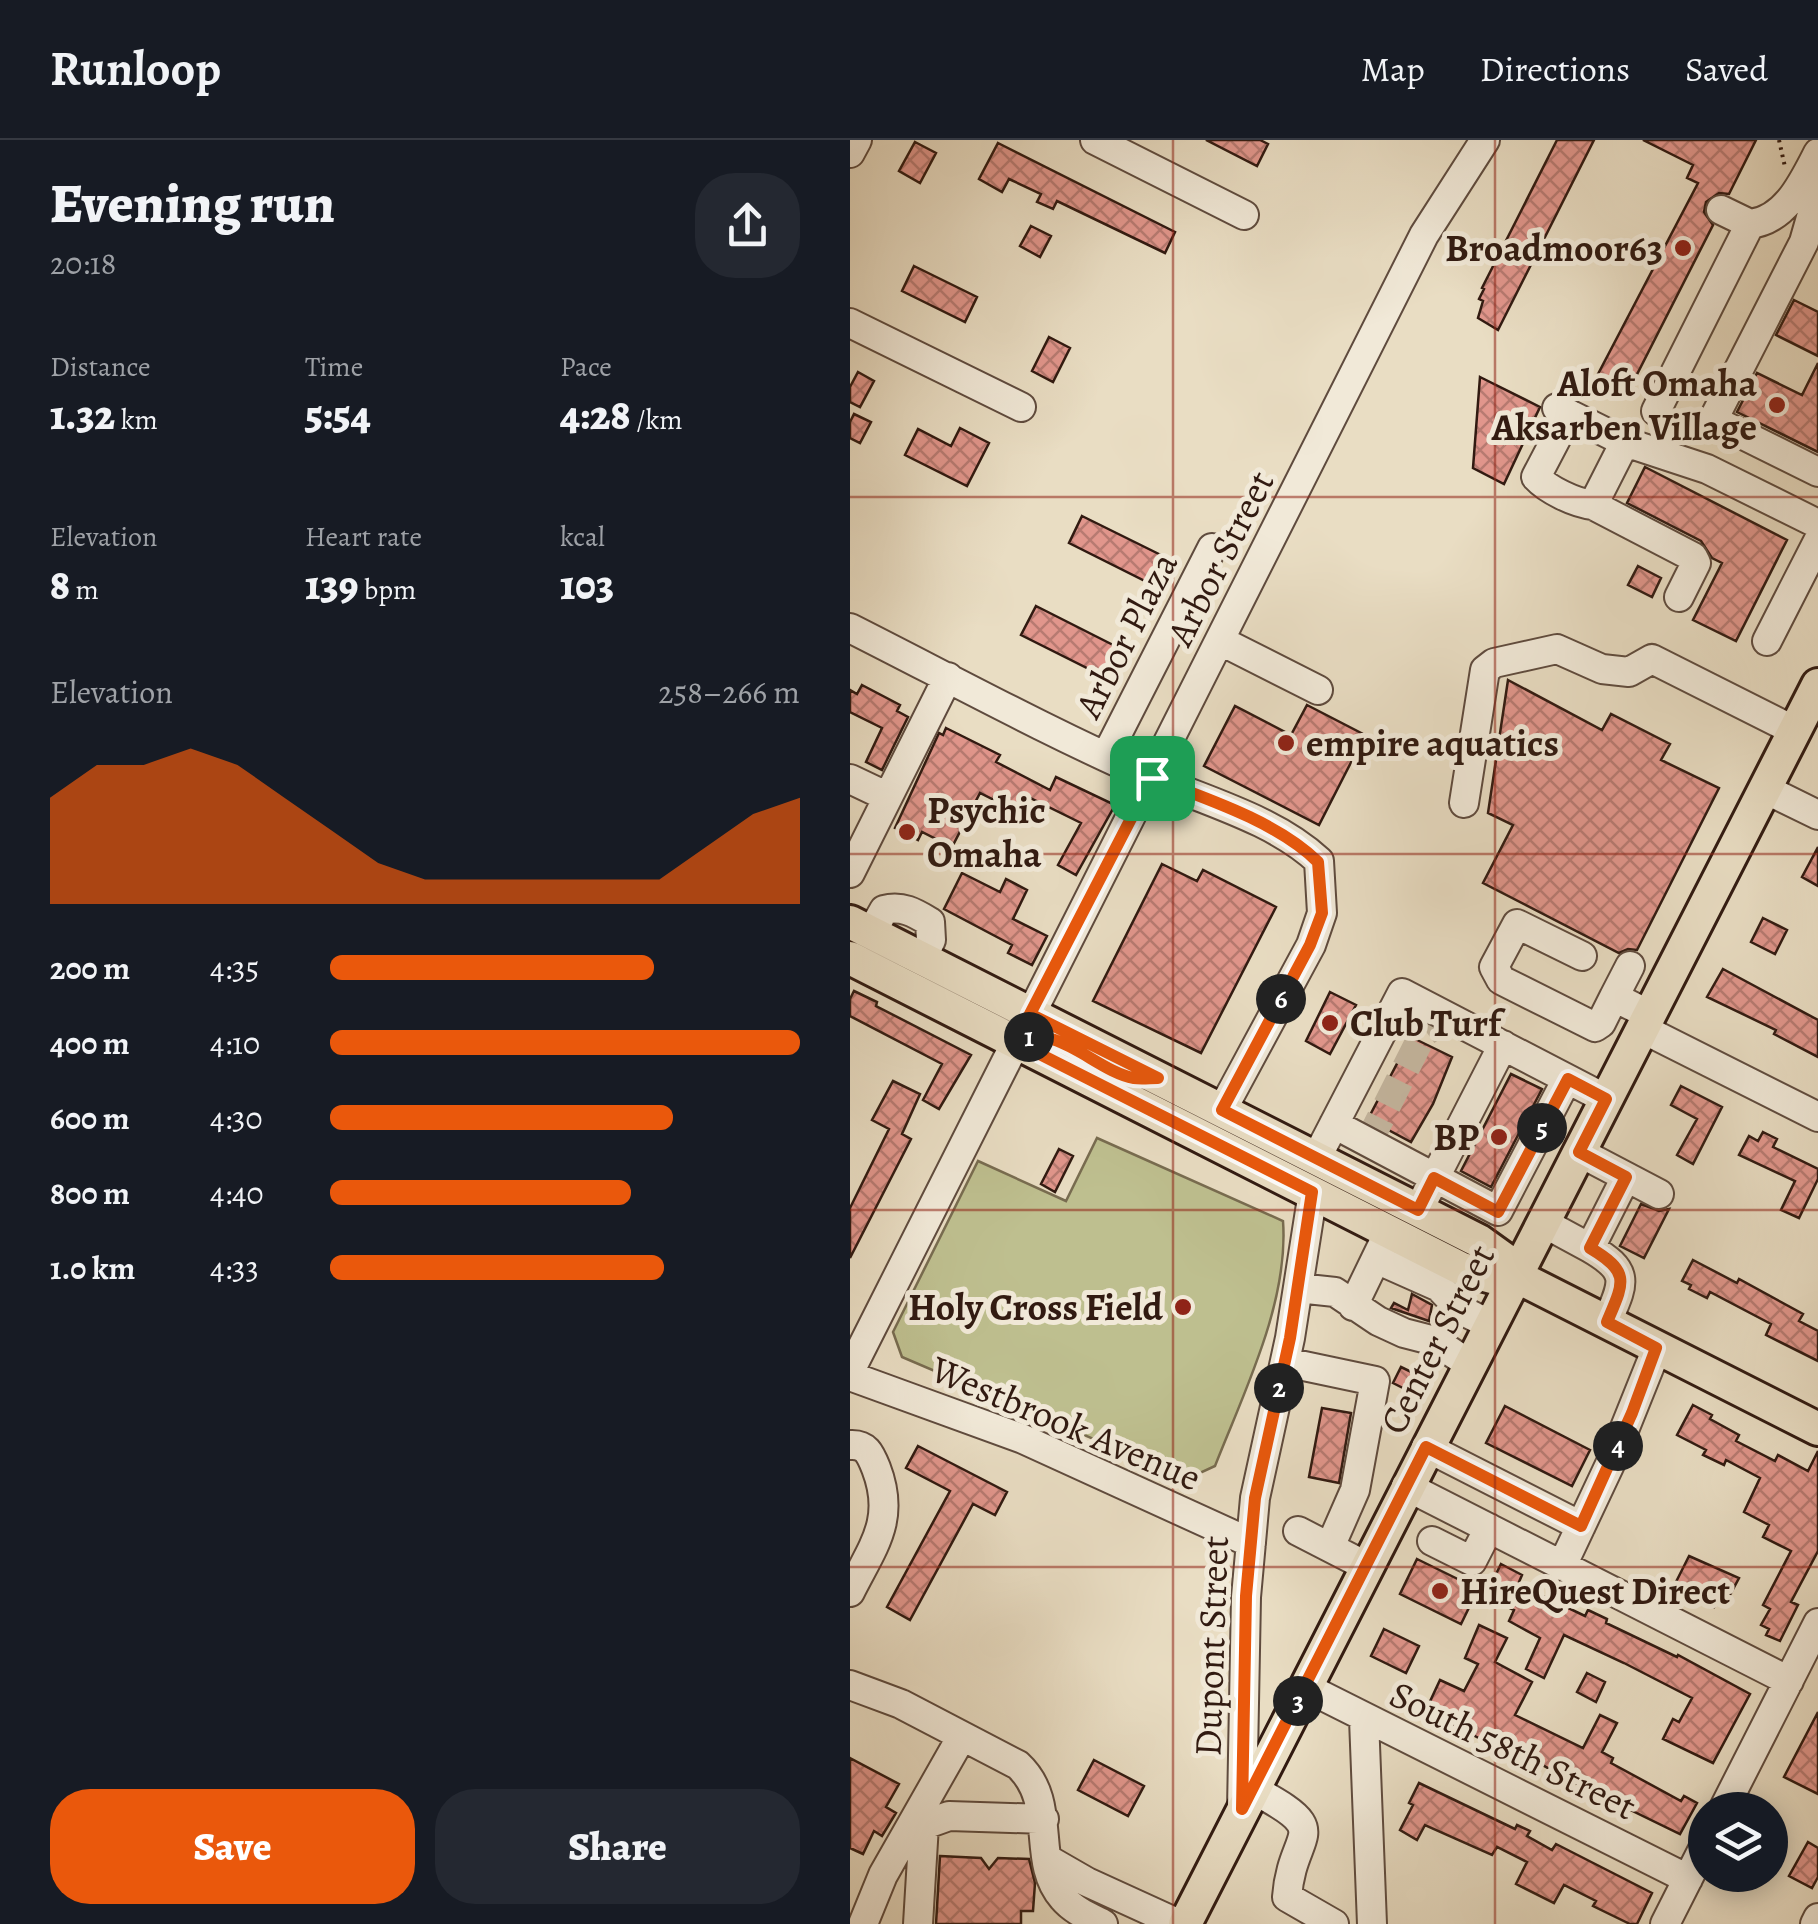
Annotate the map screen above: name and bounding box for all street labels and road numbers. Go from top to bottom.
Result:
street label: Arbor Street [1153,462,1286,655]
street label: Arbor Plaza [1062,543,1190,728]
street label: Center Street [1367,1235,1507,1443]
street label: Westbrook Avenue [922,1342,1209,1503]
street label: Dupont Street [1181,1535,1241,1757]
street label: South 58th Street [1381,1668,1645,1832]

